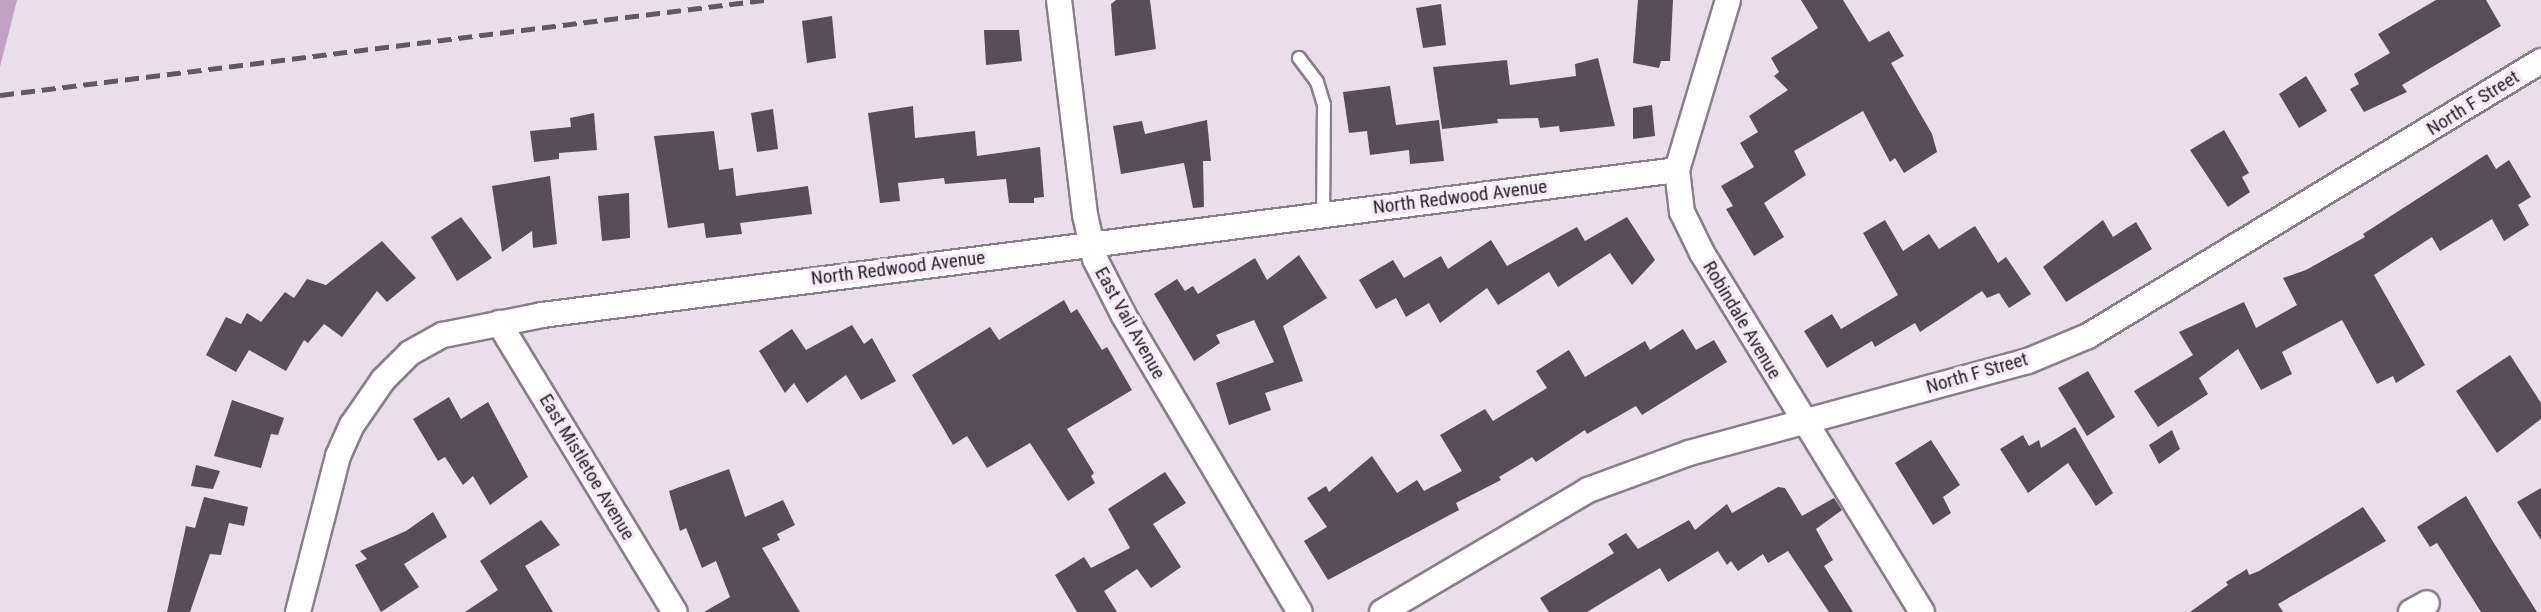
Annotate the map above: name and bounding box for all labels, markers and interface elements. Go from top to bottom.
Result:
street label: North F Street [2423,66,2523,140]
street label: North Redwood Avenue [1372,175,1548,219]
street label: North Redwood Avenue [810,246,986,290]
street label: Robindale Avenue [1698,257,1786,383]
street label: East Vail Avenue [1090,263,1170,383]
street label: North F Street [1924,348,2030,398]
street label: East Mistletoe Avenue [534,390,640,544]

